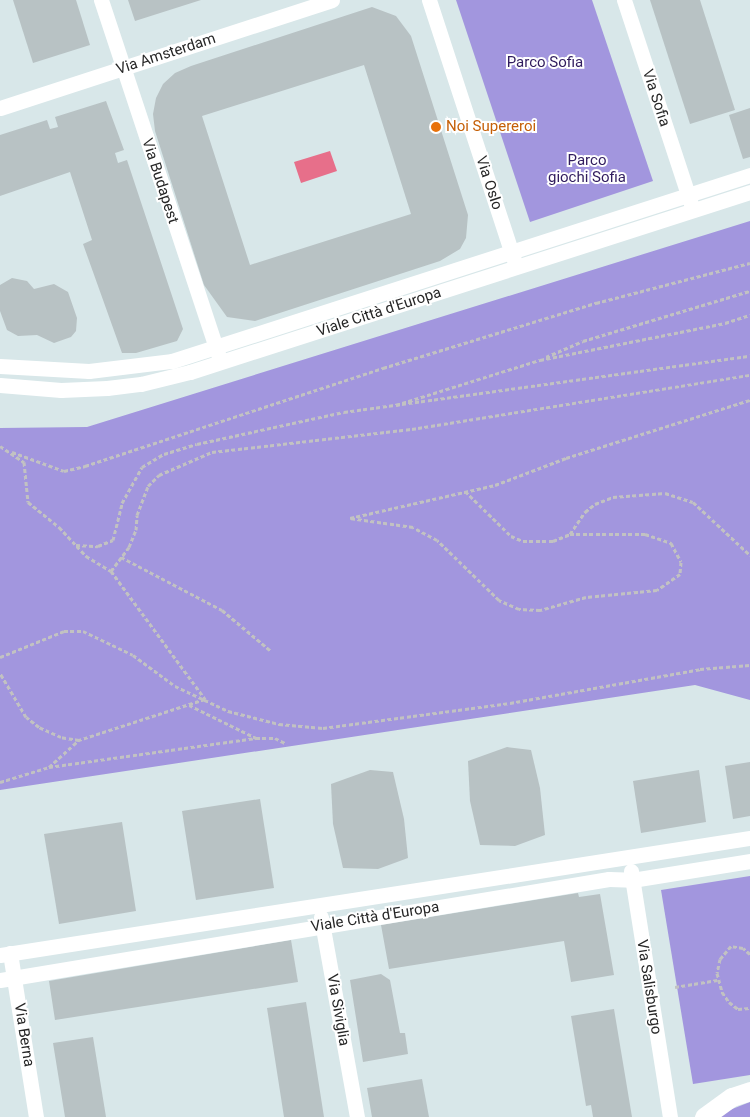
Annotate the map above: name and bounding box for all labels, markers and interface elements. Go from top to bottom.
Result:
street label: Via Amsterdam [114,29,218,79]
park label: Parco Sofia [507,54,583,72]
street label: Via Sofia [638,67,674,129]
place label: Noi Supereroi [446,118,536,136]
marker: Noi Supereroi [430,121,442,133]
street label: Via Budapest [138,136,182,226]
park label: Parco giochi Sofia [548,151,626,186]
street label: Via Oslo [472,154,506,212]
street label: Viale Città d'Europa [315,283,443,341]
street label: Viale Città d'Europa [310,898,440,936]
street label: Via Salisburgo [633,938,665,1036]
street label: Via Siviglia [323,973,353,1047]
street label: Via Berna [10,1002,38,1068]

